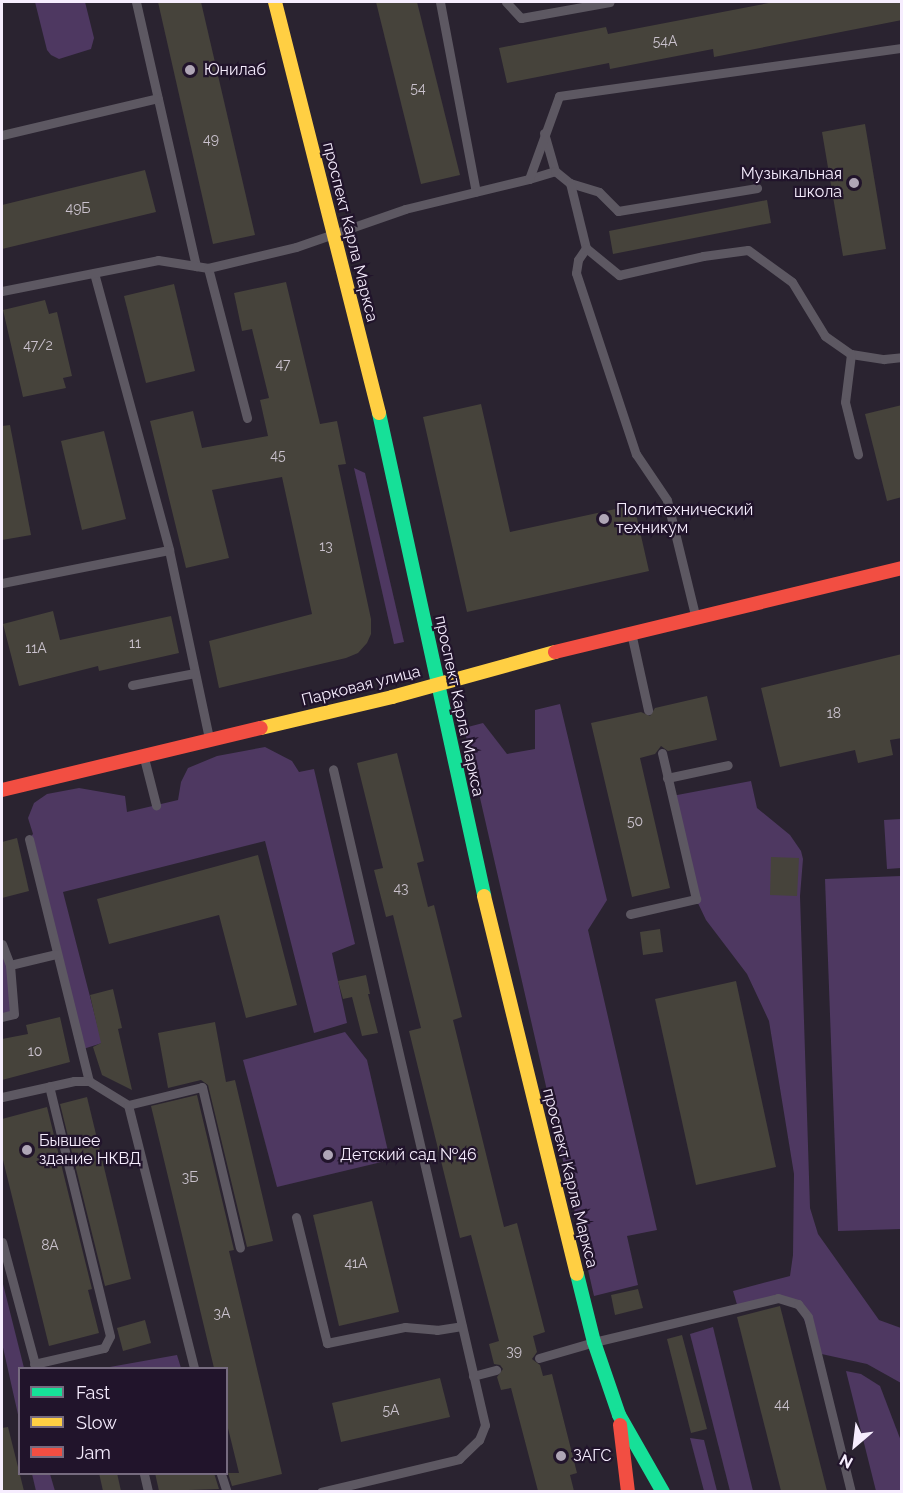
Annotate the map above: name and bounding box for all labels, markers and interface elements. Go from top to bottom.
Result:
house number: 54А [653,33,677,49]
place label: Юнилаб [204,60,266,80]
marker: Юнилаб [181,61,199,79]
house number: 54 [410,80,426,96]
house number: 49 [203,131,219,147]
street label: проспект Карла Маркса [318,140,382,324]
place label: Музыкальная школа [741,164,842,202]
marker: Музыкальная школа [847,176,861,190]
house number: 49Б [66,200,90,216]
house number: 47/2 [23,337,53,353]
house number: 47 [275,356,291,372]
house number: 45 [270,447,286,463]
place label: Политехнический техникум [616,500,753,538]
marker: Политехнический техникум [597,512,611,526]
house number: 13 [319,538,333,554]
street label: проспект Карла Маркса [430,614,488,798]
house number: 11 [129,635,141,651]
house number: 11А [25,640,47,656]
street label: Парковая улица [299,662,423,710]
house number: 18 [827,705,841,721]
house number: 50 [627,813,643,829]
house number: 43 [393,880,409,896]
house number: 10 [28,1043,42,1059]
street label: проспект Карла Маркса [538,1086,602,1270]
place label: Бывшее здание НКВД [39,1131,141,1169]
marker: Бывшее здание НКВД [20,1143,34,1157]
place label: Детский сад №46 [340,1145,477,1165]
marker: Детский сад №46 [321,1148,335,1162]
house number: 3Б [182,1169,198,1185]
house number: 8А [41,1237,59,1253]
house number: 41А [344,1255,368,1271]
house number: 3А [214,1305,230,1321]
house number: 39 [506,1343,522,1359]
legend [18,1367,228,1475]
text: Fast [76,1382,110,1403]
house number: 44 [774,1396,790,1412]
house number: 5А [382,1402,400,1418]
text: Slow [76,1412,117,1433]
north arrow [825,1415,885,1475]
text: Jam [76,1442,111,1463]
place label: ЗАГС [573,1446,612,1466]
marker: ЗАГС [554,1449,568,1463]
text: N [836,1450,856,1473]

